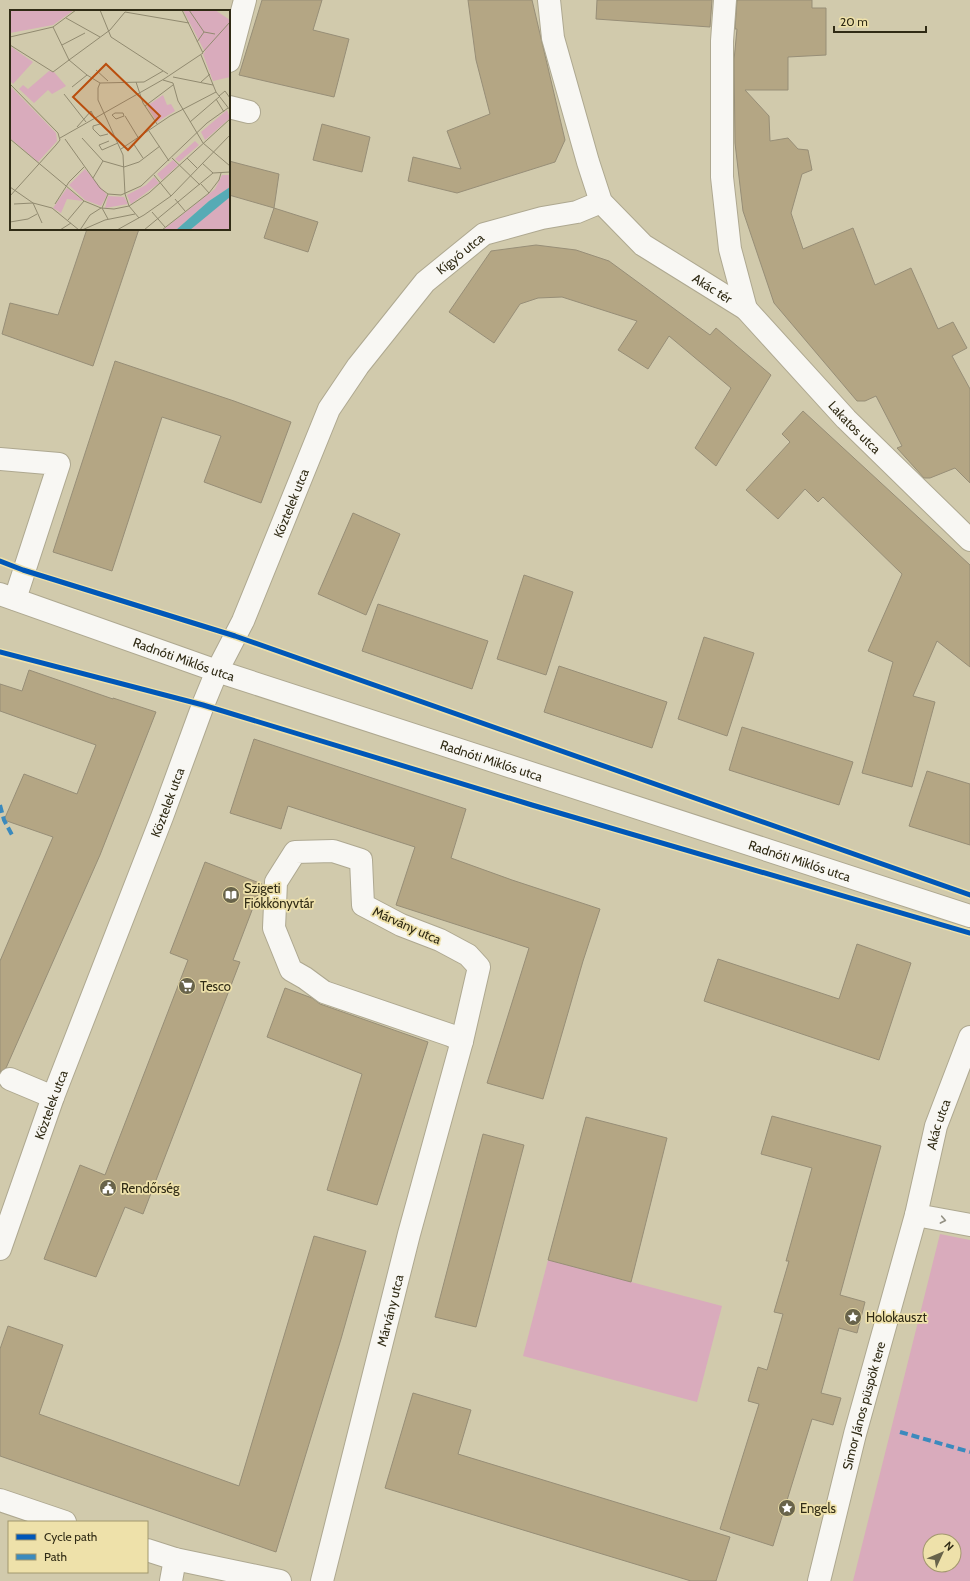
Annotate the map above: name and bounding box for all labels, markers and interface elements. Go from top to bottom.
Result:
scale bar [834,8,926,34]
inset map [10,10,230,230]
text: 20 m [840,14,868,29]
street label: Kígyó utca [433,229,488,278]
street label: Akác tér [690,270,736,307]
street label: Lakatos utca [825,397,885,457]
street label: Köztelek utca [270,466,312,540]
street label: Radnóti Miklós utca [131,634,237,684]
street label: Radnóti Miklós utca [438,736,545,785]
street label: Köztelek utca [147,765,188,839]
street label: Radnóti Miklós utca [747,836,854,885]
place label: Szigeti Fiókkönyvtár [244,880,315,911]
library icon: Szigeti Fiókkönyvtár [221,885,241,905]
street label: Márvány utca [370,903,444,948]
supermarket icon: Tesco [177,976,197,996]
place label: Tesco [200,978,231,994]
street label: Köztelek utca [31,1067,71,1142]
street label: Akác utca [923,1096,954,1151]
public building icon: Rendőrség [98,1178,118,1198]
place label: Rendőrség [121,1180,180,1196]
one-way arrow [940,1215,946,1224]
street label: Márvány utca [373,1272,407,1348]
place icon: Holokauszt [843,1307,863,1327]
place label: Holokauszt [866,1309,928,1325]
street label: Simor János püspök tere [839,1339,889,1471]
place icon: Engels [777,1498,797,1518]
place label: Engels [800,1500,837,1516]
legend [8,1521,148,1573]
text: Cycle path [44,1529,97,1544]
north arrow [922,1533,962,1573]
text: N [941,1538,957,1554]
text: Path [44,1549,67,1564]

